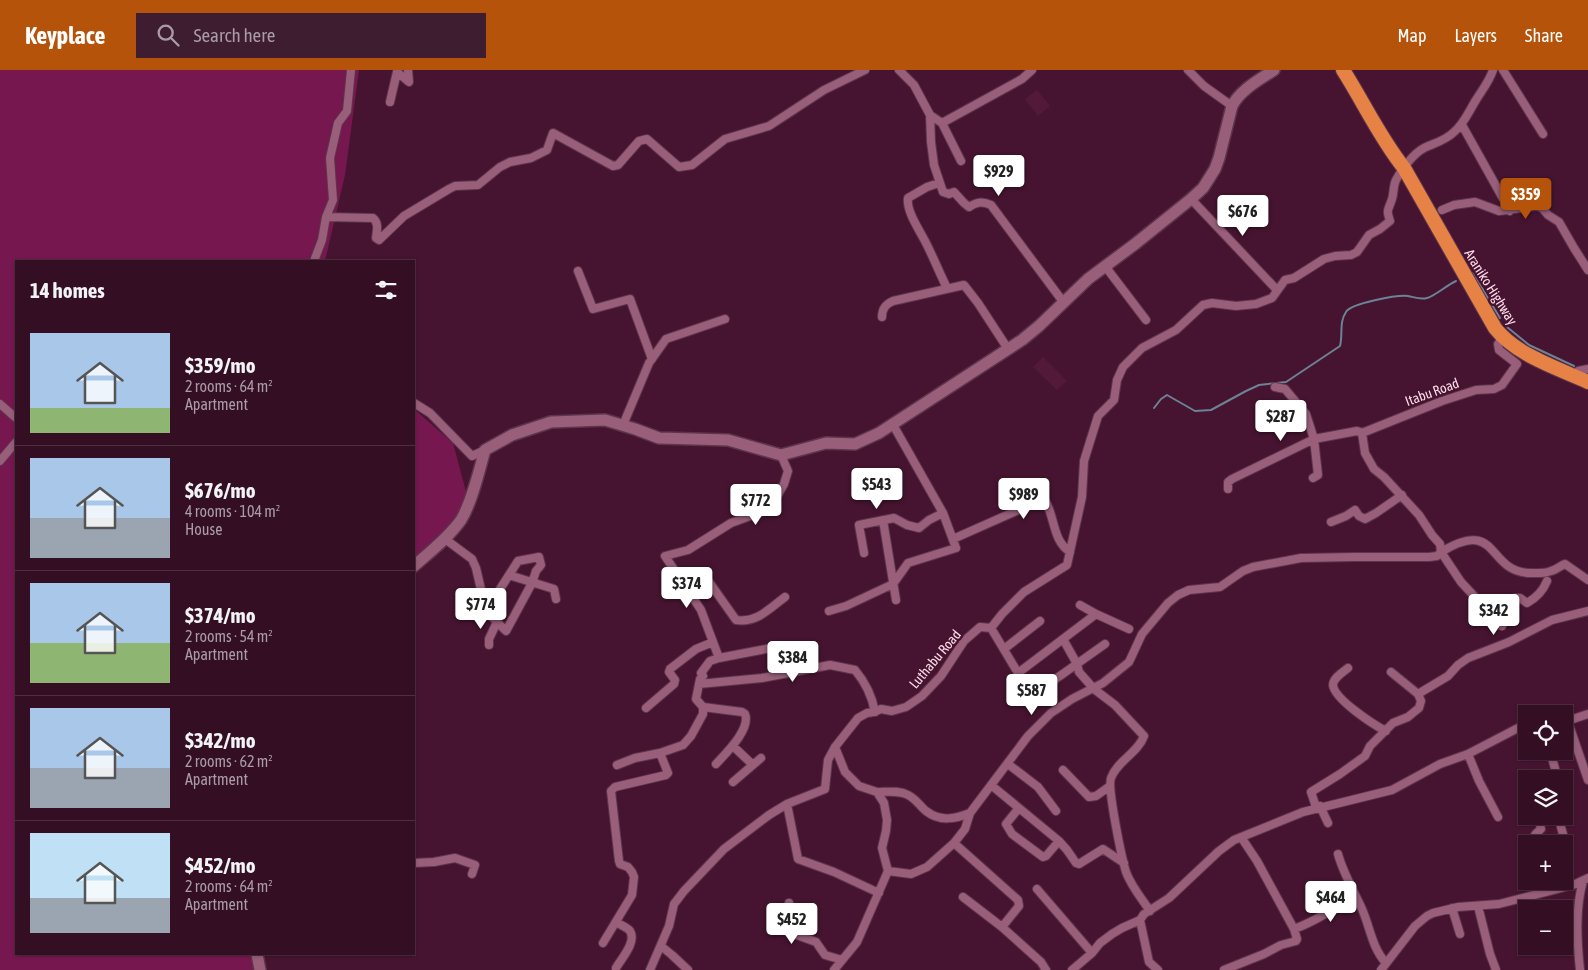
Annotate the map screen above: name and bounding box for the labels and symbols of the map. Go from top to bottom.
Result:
pin: $929 [969,154,1029,197]
pin: $359 [1496,178,1556,220]
pin: $676 [1213,194,1273,237]
street label: Araniko Highway [1461,246,1521,328]
street label: Itabu Road [1403,375,1461,409]
pin: $287 [1251,400,1311,442]
pin: $543 [847,468,907,510]
pin: $989 [994,478,1054,520]
pin: $772 [726,484,786,526]
pin: $374 [657,566,717,609]
pin: $774 [451,588,511,630]
pin: $342 [1464,594,1524,636]
street label: Luthabu Road [906,626,964,692]
pin: $384 [763,640,823,683]
pin: $587 [1002,674,1062,716]
pin: $464 [1301,880,1361,923]
pin: $452 [762,902,822,945]

